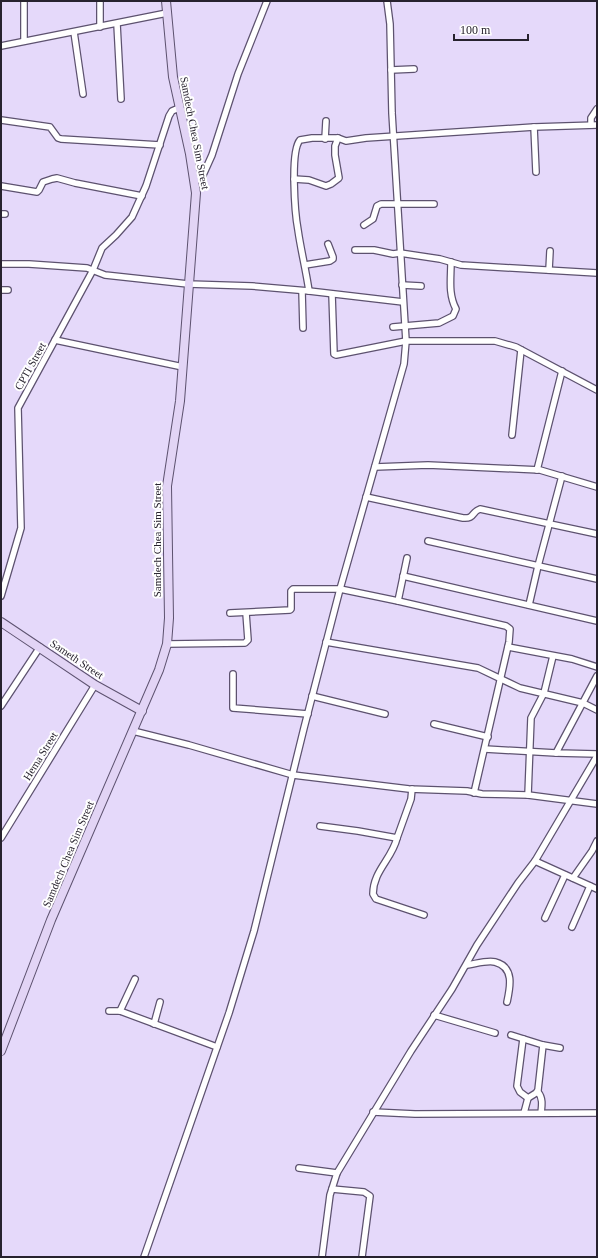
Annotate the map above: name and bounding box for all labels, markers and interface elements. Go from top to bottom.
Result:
scale bar [454,16,528,42]
text: 100 m [460,23,491,37]
street label: Samdech Chea Sim Street [178,76,212,190]
street label: CPTI Street [12,340,48,392]
street label: Samdech Chea Sim Street [151,483,163,597]
street label: Sameth Street [48,637,106,681]
street label: Hema Street [20,730,60,782]
street label: Samdech Chea Sim Street [40,799,96,909]

